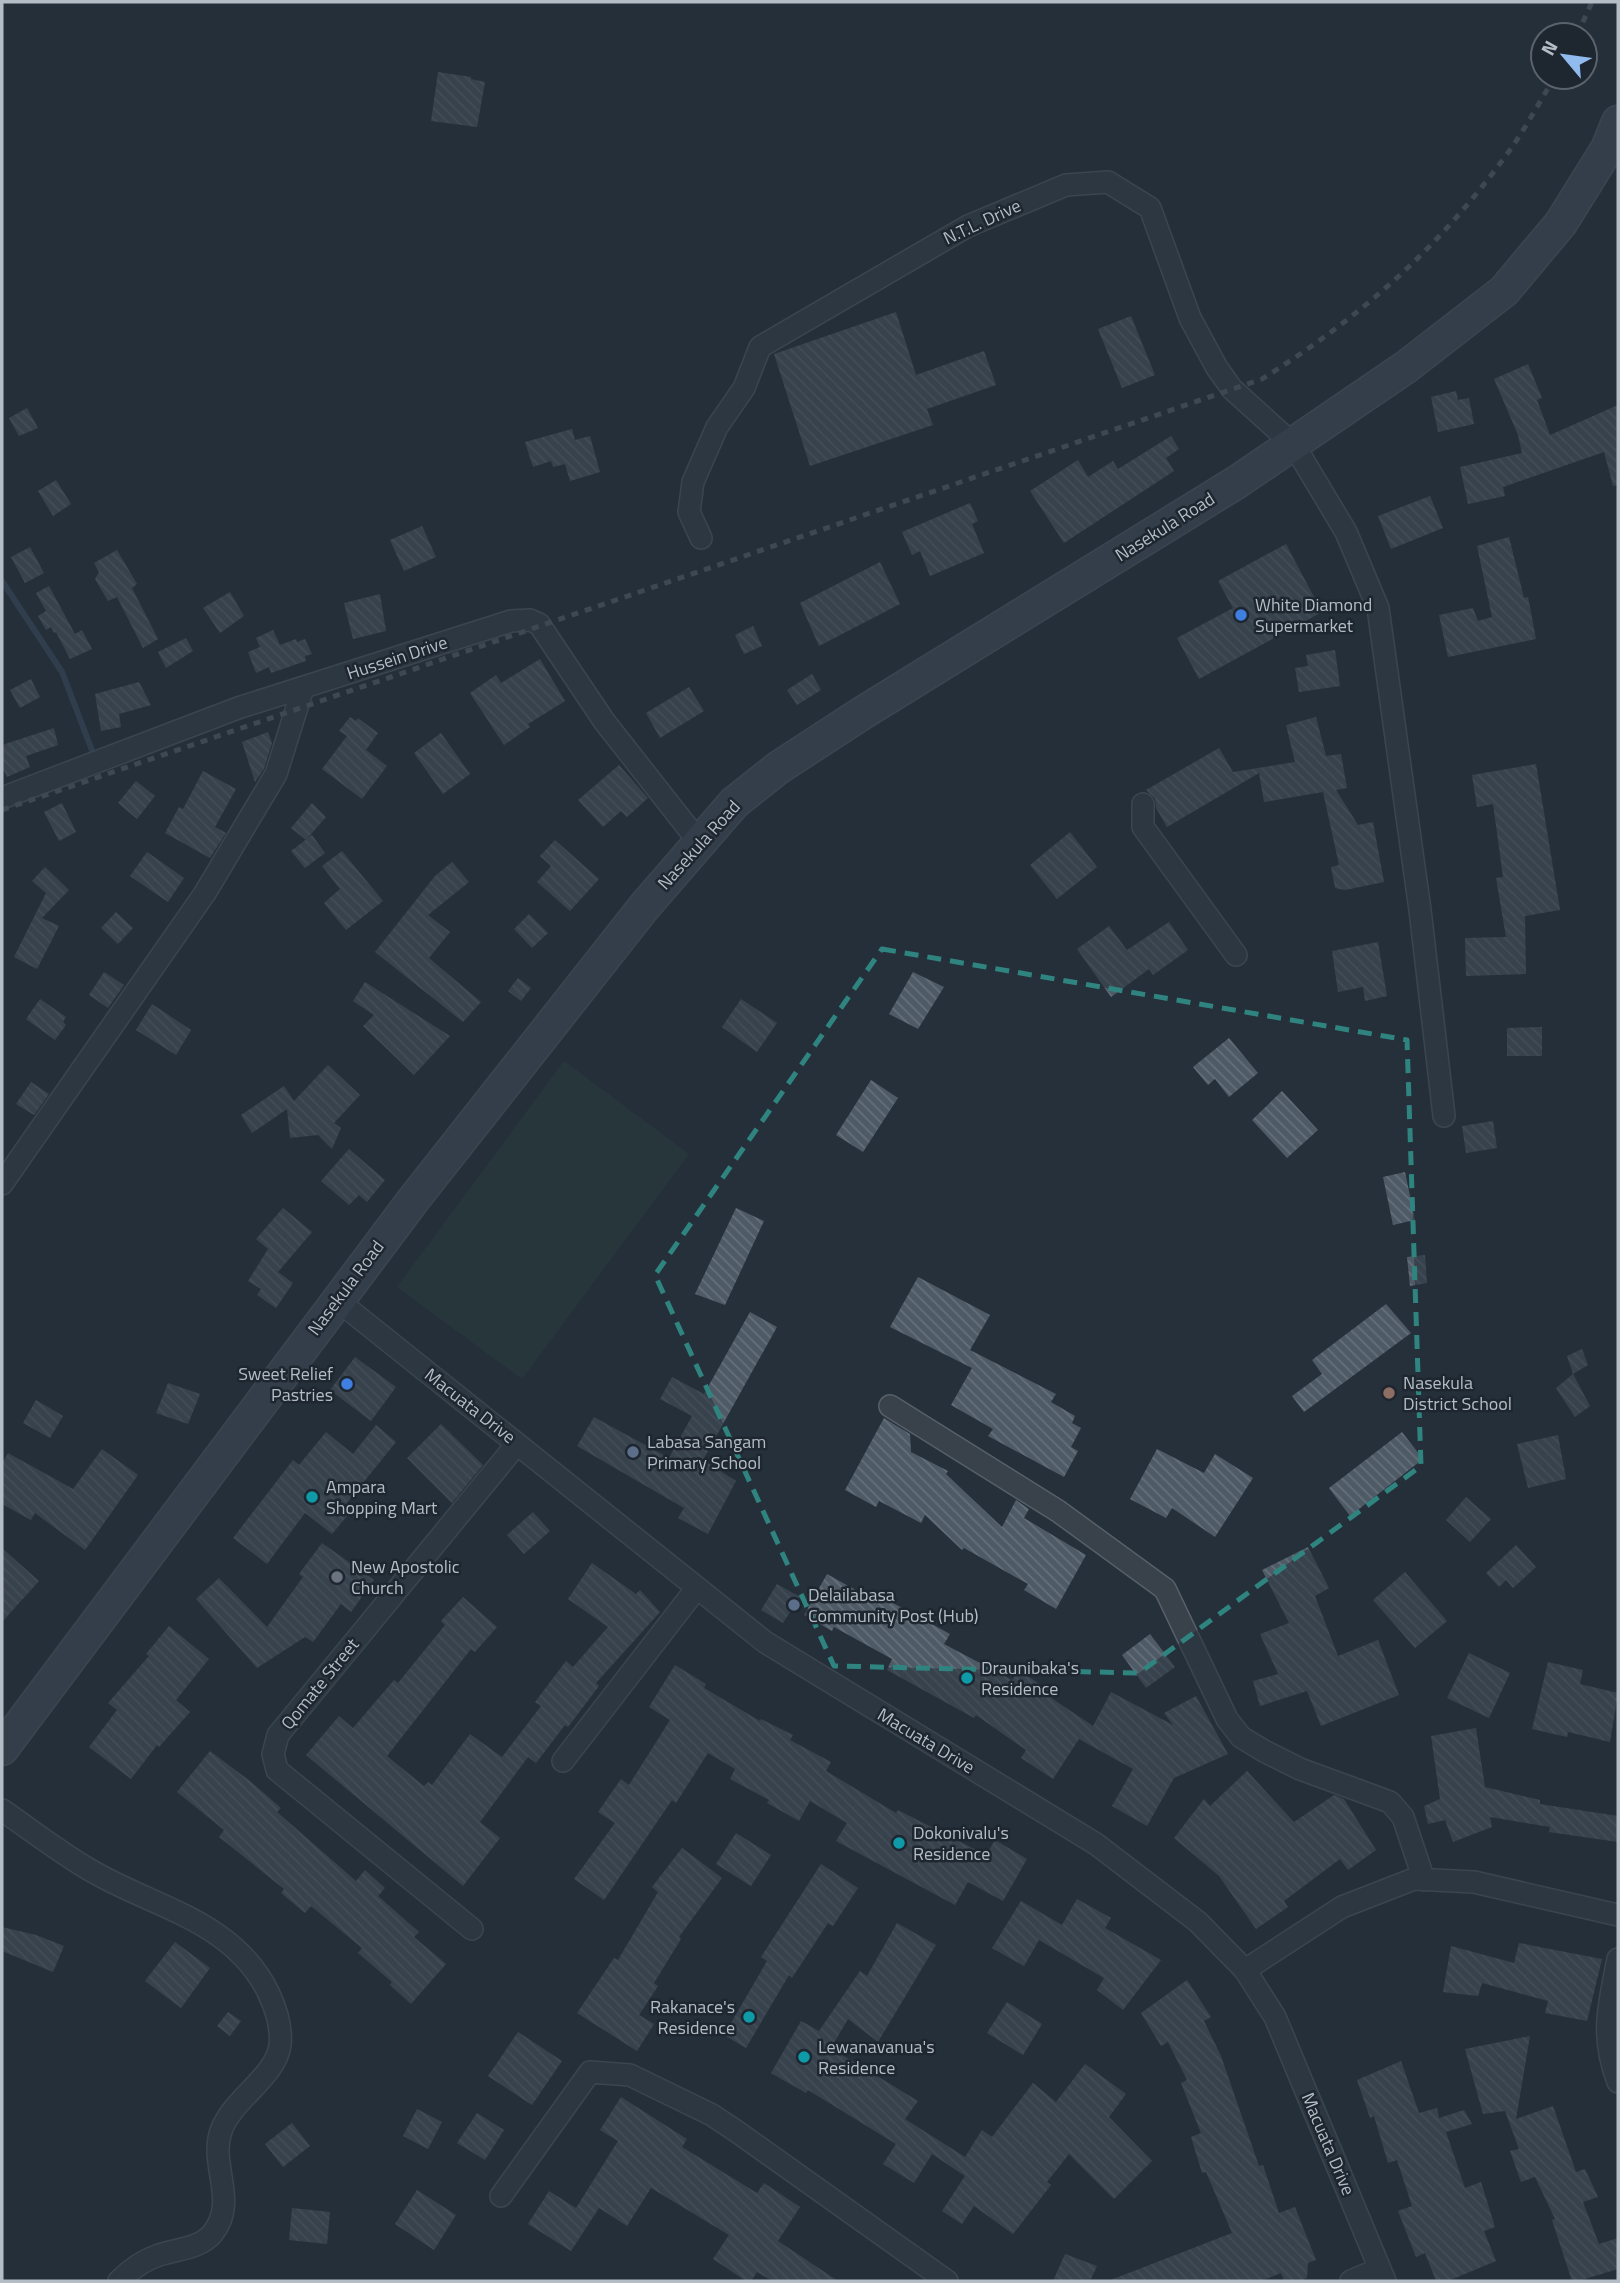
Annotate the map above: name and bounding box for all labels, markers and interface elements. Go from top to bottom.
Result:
north arrow [1529,21,1599,91]
text: N [1533,35,1565,60]
street label: N.T.L. Drive [938,192,1025,251]
street label: Nasekula Road [1110,485,1220,568]
place label: White Diamond Supermarket [1255,591,1372,639]
marker: White Diamond Supermarket [1233,607,1249,623]
street label: Hussein Drive [343,629,451,687]
street label: Nasekula Road [651,794,746,896]
street label: Nasekula Road [301,1234,390,1341]
place label: Sweet Relief Pastries [238,1360,333,1408]
street label: Macuata Drive [419,1361,522,1450]
place label: Nasekula District School [1403,1369,1512,1417]
marker: Sweet Relief Pastries [339,1376,355,1392]
marker: Nasekula District School [1381,1385,1397,1401]
place label: Labasa Sangam Primary School [647,1428,766,1476]
marker: Labasa Sangam Primary School [625,1444,641,1460]
place label: Ampara Shopping Mart [326,1473,438,1521]
marker: Ampara Shopping Mart [304,1489,320,1505]
place label: New Apostolic Church [351,1553,460,1601]
marker: New Apostolic Church [329,1569,345,1585]
place label: Delailabasa Community Post (Hub) [808,1581,978,1629]
marker: Delailabasa Community Post (Hub) [786,1597,802,1613]
street label: Qomate Street [274,1631,366,1735]
place label: Draunibaka's Residence [981,1654,1079,1702]
marker: Draunibaka's Residence [959,1670,975,1686]
street label: Macuata Drive [872,1701,980,1780]
place label: Dokonivalu's Residence [913,1819,1009,1867]
marker: Dokonivalu's Residence [891,1835,907,1851]
place label: Rakanace's Residence [650,1993,735,2041]
marker: Rakanace's Residence [741,2009,757,2025]
place label: Lewanavanua's Residence [818,2033,935,2081]
marker: Lewanavanua's Residence [796,2049,812,2065]
street label: Macuata Drive [1295,2088,1362,2199]

